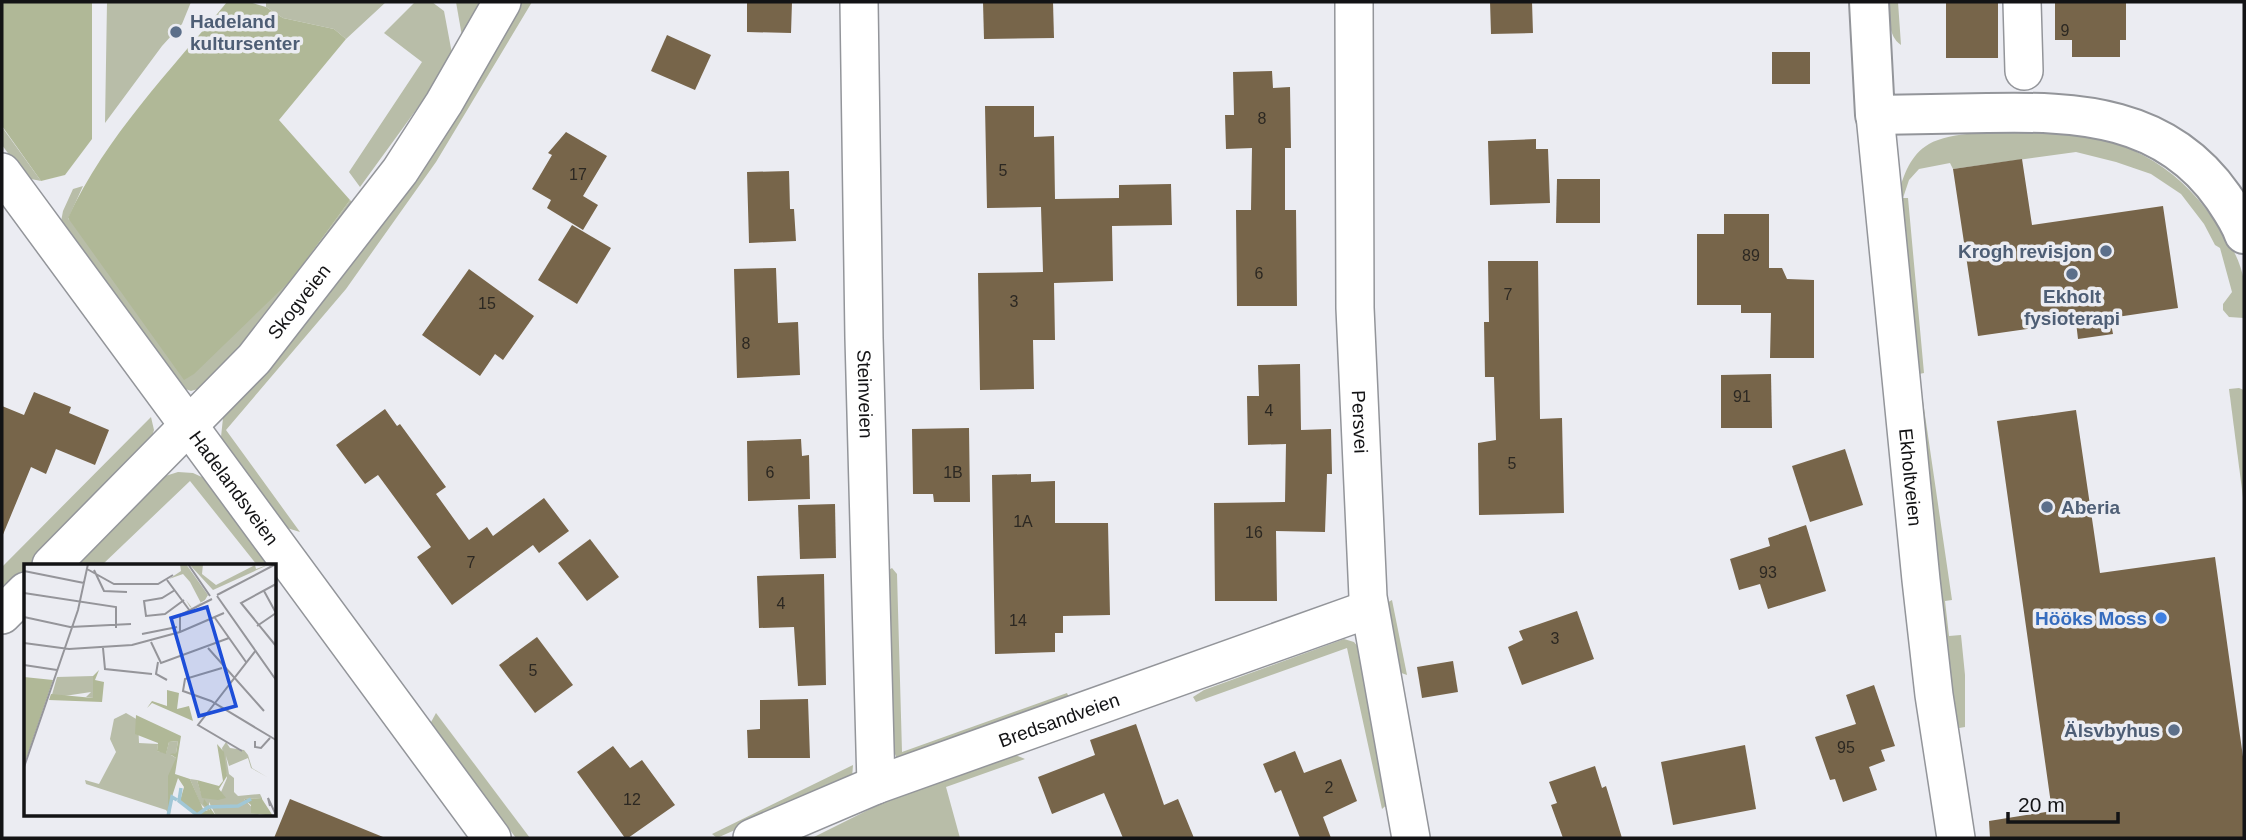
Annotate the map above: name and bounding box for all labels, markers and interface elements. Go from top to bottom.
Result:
place label: Hadeland kultursenter [190,11,300,54]
house number: 9 [2061,22,2070,39]
marker: Hadeland kultursenter [168,24,184,40]
house number: 8 [1258,110,1267,127]
house number: 5 [999,162,1008,179]
house number: 17 [569,166,587,183]
place label: Krogh revisjon [1958,241,2092,262]
marker: Krogh revisjon [2098,243,2114,259]
house number: 89 [1742,247,1760,264]
street label: Skogveien [264,260,335,343]
house number: 6 [1255,265,1264,282]
marker: Ekholt fysioterapi [2064,266,2080,282]
house number: 7 [1504,286,1513,303]
place label: Ekholt fysioterapi [2024,286,2120,329]
house number: 3 [1010,293,1019,310]
house number: 15 [478,295,496,312]
house number: 8 [742,335,751,352]
street label: Steinveien [853,349,877,439]
house number: 91 [1733,388,1751,405]
street label: Persvei [1348,390,1372,454]
house number: 4 [1265,402,1274,419]
street label: Hadelandsveien [185,427,283,549]
street label: Ekholtveien [1895,427,1926,527]
house number: 5 [1508,455,1517,472]
house number: 6 [766,464,775,481]
house number: 1B [943,464,963,481]
place label: Aberia [2061,497,2121,518]
marker: Aberia [2039,499,2055,515]
house number: 1A [1013,513,1033,530]
house number: 16 [1245,524,1263,541]
house number: 7 [467,554,476,571]
inset map [24,564,276,816]
house number: 93 [1759,564,1777,581]
house number: 4 [777,595,786,612]
place label: Hööks Moss [2035,608,2147,629]
marker: Hööks Moss [2153,610,2169,626]
house number: 14 [1009,612,1027,629]
house number: 3 [1551,630,1560,647]
house number: 5 [529,662,538,679]
street label: Bredsandveien [996,689,1122,751]
place label: Älsvbyhus [2064,720,2160,741]
marker: Älsvbyhus [2166,722,2182,738]
house number: 95 [1837,739,1855,756]
house number: 2 [1325,779,1334,796]
scale bar [2008,780,2118,824]
house number: 12 [623,791,641,808]
text: 20 m [2018,793,2065,816]

